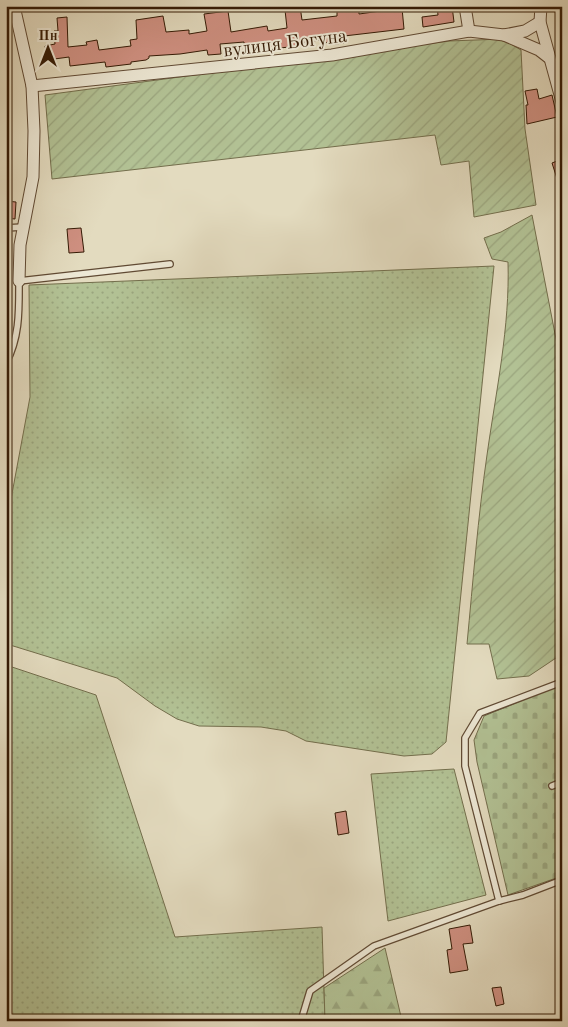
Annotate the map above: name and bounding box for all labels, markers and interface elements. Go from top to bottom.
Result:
north arrow [22,22,72,72]
street label: вулиця Богуна [222,27,349,62]
text: Пн [38,29,58,43]

